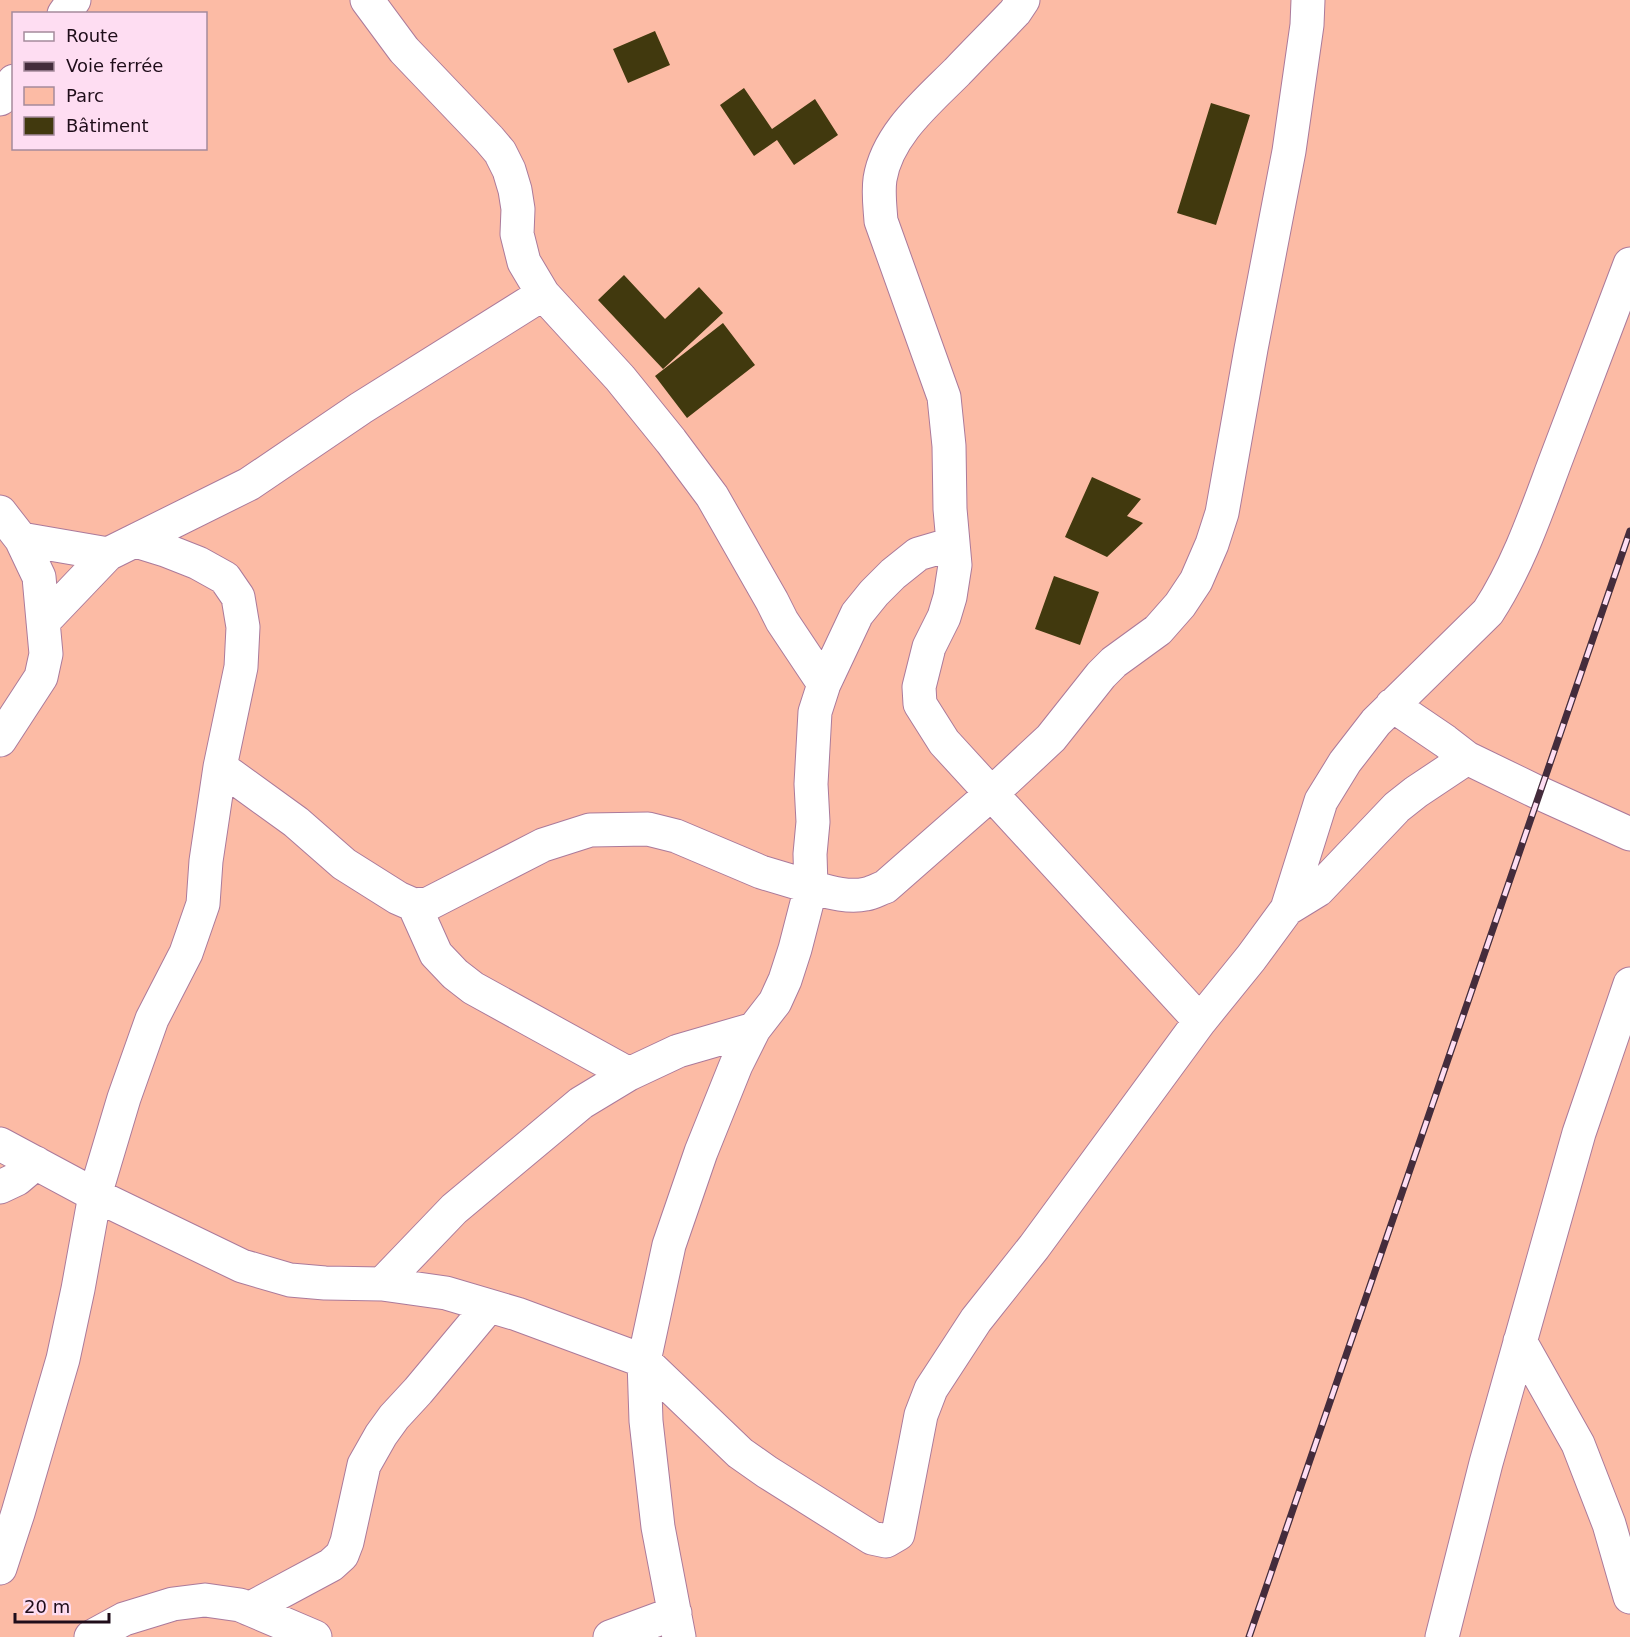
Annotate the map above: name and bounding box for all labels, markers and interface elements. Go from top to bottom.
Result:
legend [12,12,207,150]
text: Route [66,25,118,46]
text: Voie ferrée [66,55,163,76]
text: Parc [66,85,104,106]
text: Bâtiment [66,115,149,136]
scale bar [15,1586,110,1624]
text: 20 m [24,1596,70,1617]

